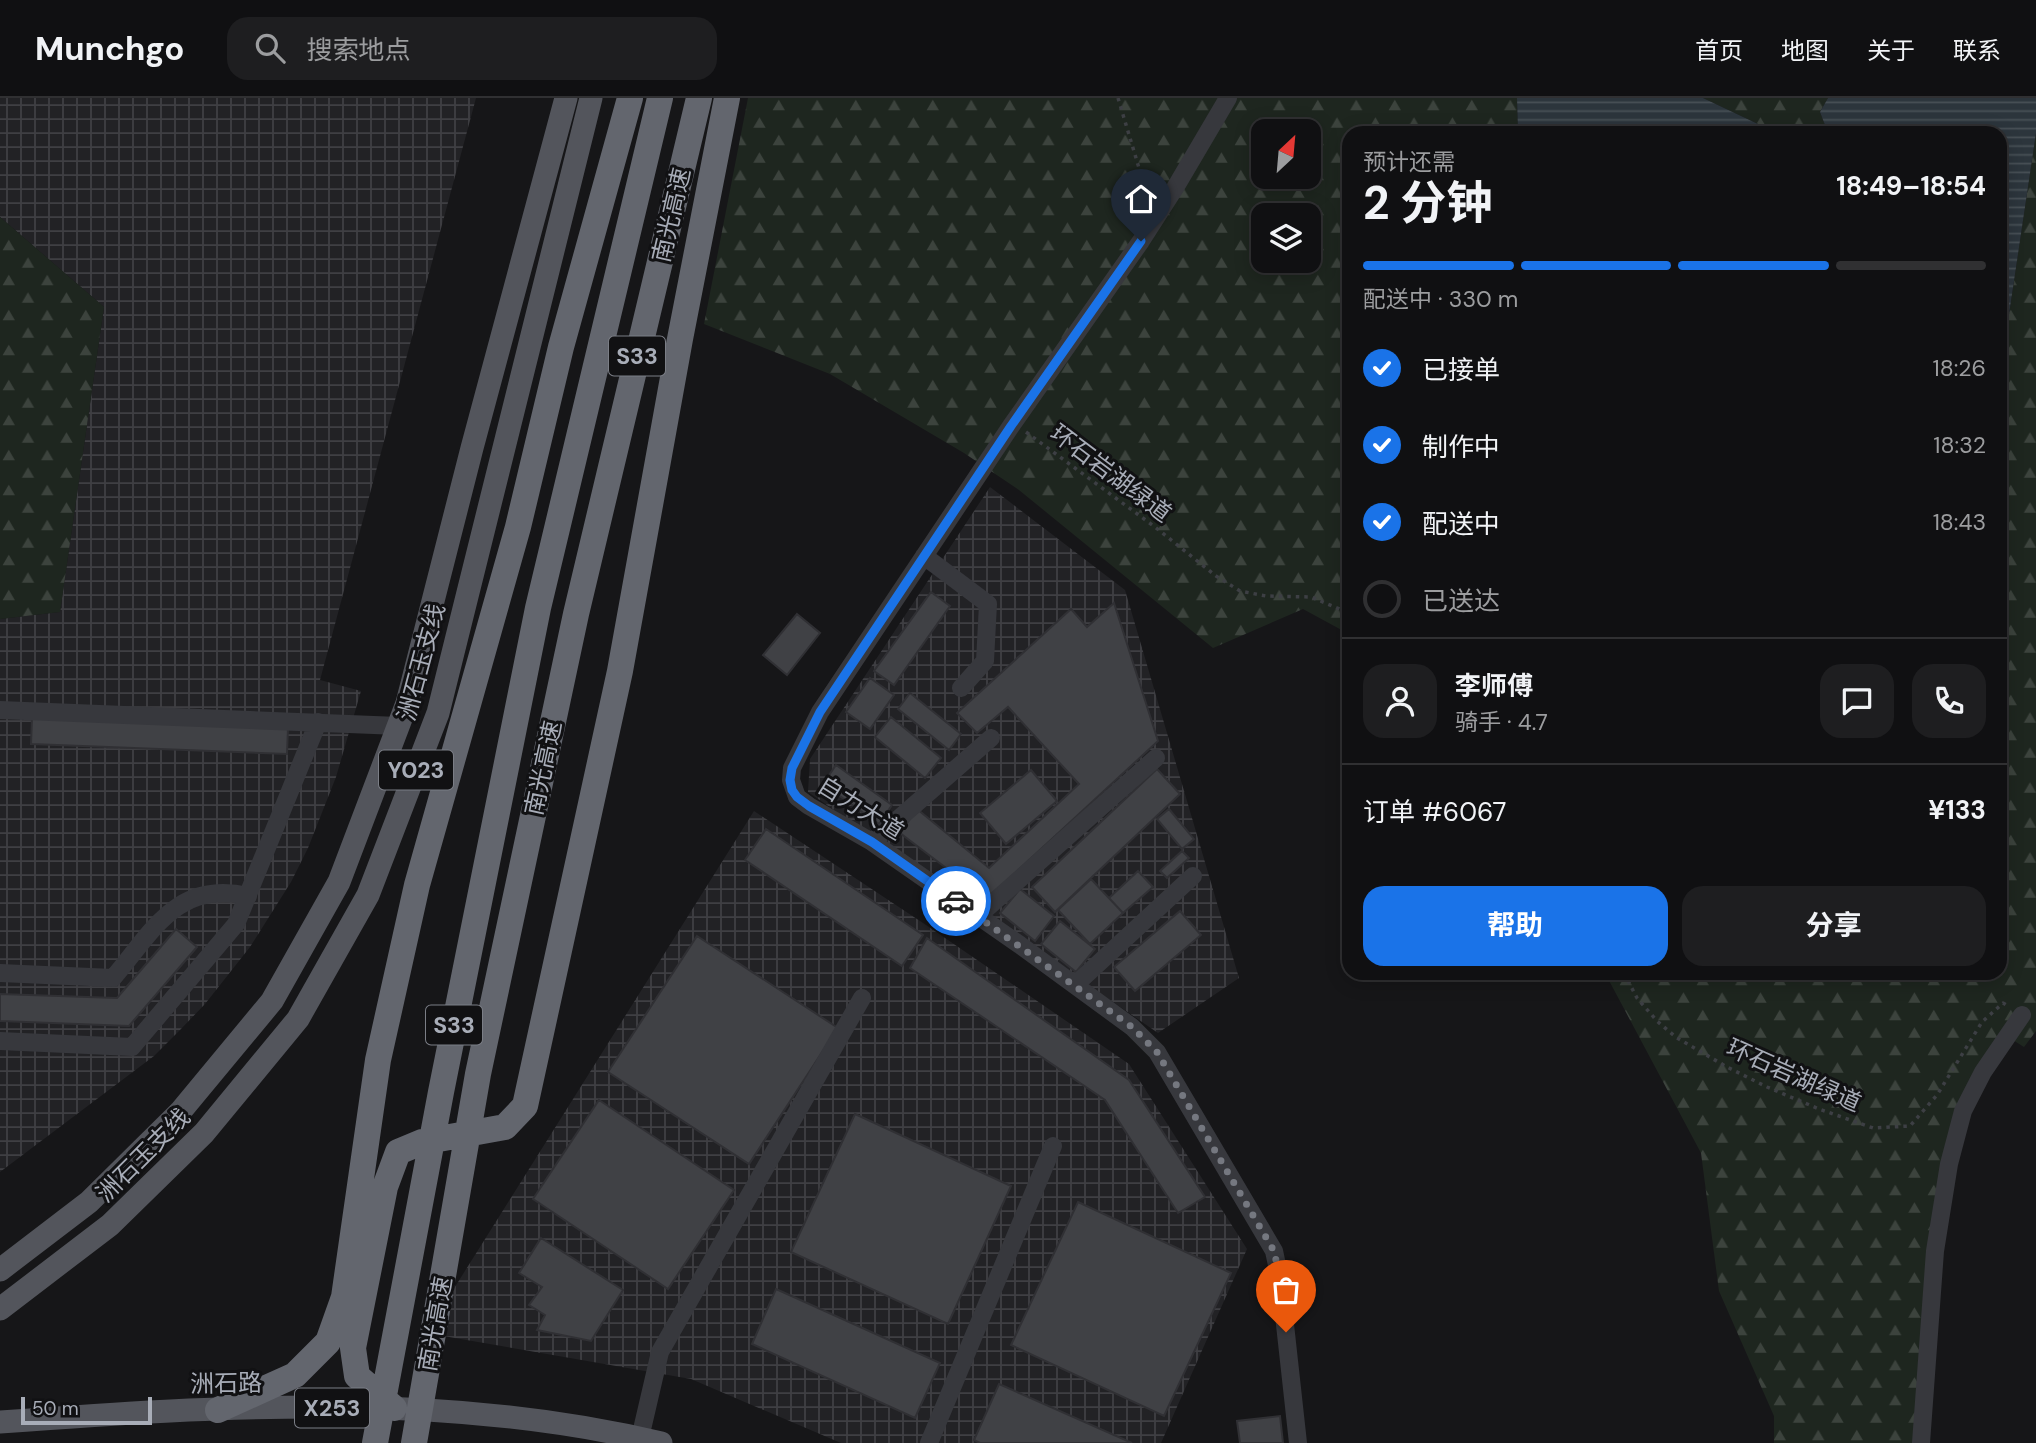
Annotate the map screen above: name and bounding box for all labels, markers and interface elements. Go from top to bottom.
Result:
search box [227,17,717,80]
text: Munchgo [35,27,185,70]
icon: search [251,29,289,67]
text: 搜索地点 [307,33,411,67]
text: 首页 [1695,35,1743,66]
text: 地图 [1781,35,1829,66]
text: 关于 [1867,35,1915,66]
text: 联系 [1953,35,2001,66]
north arrow [1251,119,1321,189]
map controls [1251,119,1321,273]
text: 预计还需 [1363,147,1455,177]
street label: 南光高速 [645,165,697,265]
pin [1111,169,1171,241]
text: 18:49–18:54 [1836,169,1986,203]
text: 2 分钟 [1363,173,1492,233]
icon: home [1122,180,1160,218]
button: layers [1251,203,1321,273]
text: 配送中 · 330 m [1363,284,1518,314]
road number: S33 [609,336,665,376]
icon: check [1363,349,1401,387]
text: 已接单 [1422,353,1500,387]
text: 18:26 [1933,353,1986,383]
street label: 环石岩湖绿道 [1044,417,1178,529]
icon: check [1363,426,1401,464]
text: 制作中 [1422,430,1500,464]
text: 18:32 [1933,430,1986,460]
icon: check [1363,503,1401,541]
text: 配送中 [1422,507,1500,541]
text: 18:43 [1933,507,1986,537]
text: 已送达 [1422,584,1500,618]
street label: 洲石玉支线 [390,600,452,724]
button: person [1363,664,1437,738]
button: chat [1820,664,1894,738]
button: phone [1912,664,1986,738]
text: 李师傅 [1455,669,1533,703]
text: 骑手 · 4.7 [1455,707,1548,737]
street label: 南光高速 [518,718,568,818]
road number: Y023 [379,750,453,790]
street label: 自力大道 [812,769,910,847]
text: ¥133 [1928,793,1986,827]
text: 订单 #6067 [1363,795,1506,829]
courier [921,866,991,936]
icon: car [937,882,975,920]
button: 帮助 [1363,886,1668,966]
button: 分享 [1682,886,1986,966]
road number: S33 [426,1006,482,1044]
street label: 环石岩湖绿道 [1722,1032,1866,1118]
street label: 洲石玉支线 [90,1102,196,1208]
pin [1256,1260,1316,1332]
icon: bag [1267,1271,1305,1309]
street label: 南光高速 [411,1274,459,1374]
street label: 洲石路 [190,1367,262,1399]
road number: X253 [295,1388,369,1428]
scale bar [21,1394,152,1426]
text: 50 m [32,1396,79,1421]

